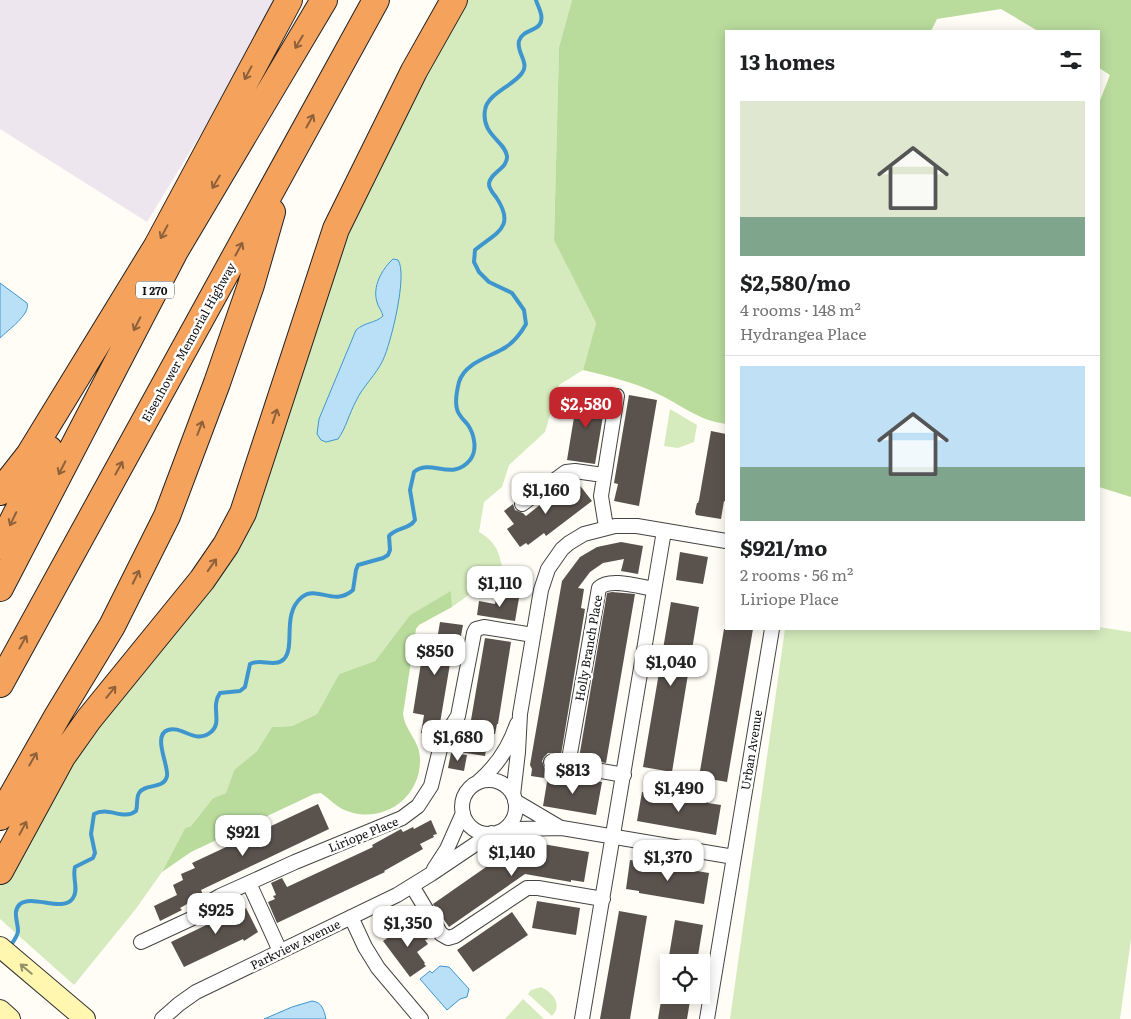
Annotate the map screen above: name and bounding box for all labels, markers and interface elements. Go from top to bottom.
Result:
one-way arrow [294,34,304,48]
text: 13 homes [740,45,835,76]
icon: filters [1057,46,1085,74]
one-way arrow [243,66,253,81]
one-way arrow [305,113,315,128]
icon: home [868,133,958,223]
one-way arrow [211,174,221,188]
one-way arrow [159,225,169,240]
one-way arrow [234,242,244,257]
street label: Eisenhower Memorial Highway [136,259,240,425]
text: $2,580/mo [740,266,851,297]
road number: I 270 [136,282,174,298]
text: 4 rooms · 148 m² [740,297,861,321]
one-way arrow [132,316,142,330]
text: Hydrangea Place [740,321,866,345]
pin: $2,580 [545,386,627,429]
text: $2,580 [560,391,612,415]
icon: home [868,399,958,489]
one-way arrow [270,408,280,424]
one-way arrow [196,421,205,436]
one-way arrow [57,460,67,475]
one-way arrow [114,462,124,476]
pin: $1,160 [505,472,587,515]
text: $1,160 [522,477,570,501]
one-way arrow [8,511,18,526]
text: $921/mo [740,531,827,562]
one-way arrow [207,558,217,572]
text: 2 rooms · 56 m² [740,562,853,586]
pin: $1,110 [459,566,541,608]
one-way arrow [132,570,141,585]
text: $1,110 [478,570,522,594]
text: Liriope Place [740,586,839,610]
street label: Holly Branch Place [570,593,606,703]
pin: $850 [405,634,465,676]
one-way arrow [19,635,29,649]
text: $850 [416,638,454,662]
pin: $1,040 [630,644,712,687]
text: $1,040 [646,649,696,673]
one-way arrow [105,686,116,699]
street label: Urban Avenue [736,709,766,791]
pin: $1,680 [417,720,499,762]
text: $1,680 [433,724,483,748]
pin: $813 [543,752,603,795]
one-way arrow [28,753,38,767]
text: $813 [556,757,590,781]
pin: $1,490 [638,770,720,813]
text: $1,490 [654,775,704,799]
street label: Liriope Place [325,812,401,856]
pin: $921 [213,814,273,857]
text: $921 [226,819,260,843]
one-way arrow [19,821,28,836]
pin: $1,140 [471,834,553,877]
text: $1,140 [489,839,535,863]
pin: $1,370 [627,840,709,882]
text: $1,370 [644,844,692,868]
pin: $925 [186,892,246,935]
text: $925 [198,897,234,921]
pin: $1,350 [367,906,449,948]
text: $1,350 [384,910,432,934]
street label: Parkview Avenue [247,914,343,974]
map controls [660,954,710,1004]
button: locate [660,954,710,1004]
one-way arrow [19,963,32,974]

